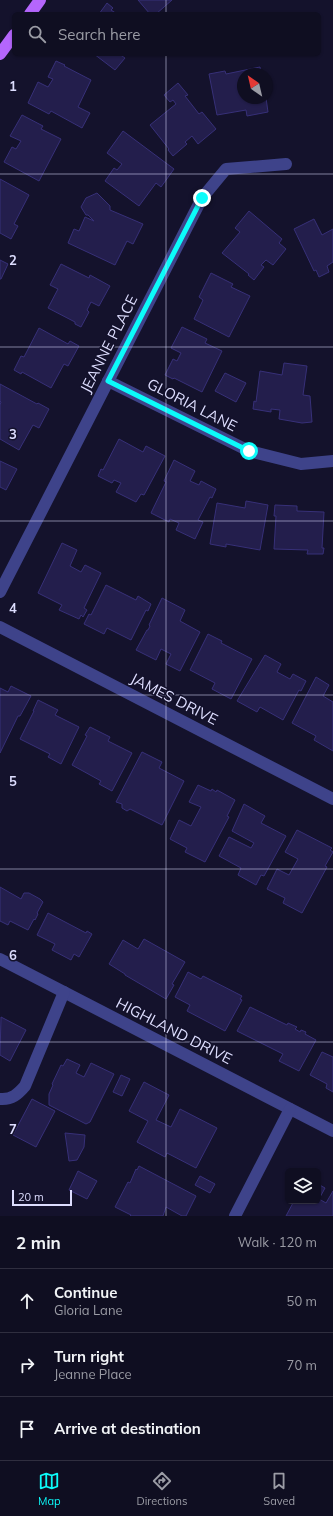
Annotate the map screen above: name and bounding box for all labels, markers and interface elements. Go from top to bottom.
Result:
search box [12,12,321,56]
icon: search [26,23,48,45]
text: Search here [58,25,140,44]
north arrow [237,68,273,104]
text: 1 [9,78,17,94]
route end [193,189,211,207]
text: 2 [9,252,17,268]
street label: JEANNE PLACE [76,292,141,396]
street label: GLORIA LANE [144,374,240,435]
text: 3 [9,426,17,442]
route start [240,442,258,460]
text: 4 [9,600,17,616]
street label: JAMES DRIVE [127,668,221,729]
text: 5 [9,773,17,789]
text: 6 [9,947,17,963]
street label: HIGHLAND DRIVE [113,993,236,1068]
text: 7 [9,1121,17,1137]
map controls [285,1168,321,1204]
button: layers [285,1168,321,1204]
scale bar [12,1188,72,1207]
text: 20 m [18,1190,44,1204]
text: 2 min [16,1232,61,1253]
text: Walk · 120 m [238,1234,317,1250]
text: Continue [54,1283,117,1302]
icon: ahead [16,1290,38,1312]
text: 50 m [287,1293,317,1309]
text: Gloria Lane [54,1302,123,1318]
text: Turn right [54,1347,124,1366]
icon: right [16,1354,38,1376]
text: 70 m [287,1357,317,1373]
text: Jeanne Place [54,1366,132,1382]
icon: arrive [16,1418,38,1440]
text: Arrive at destination [54,1419,201,1438]
tab: Map [38,1470,61,1508]
tab: Directions [137,1470,187,1508]
tab: Saved [263,1470,295,1508]

